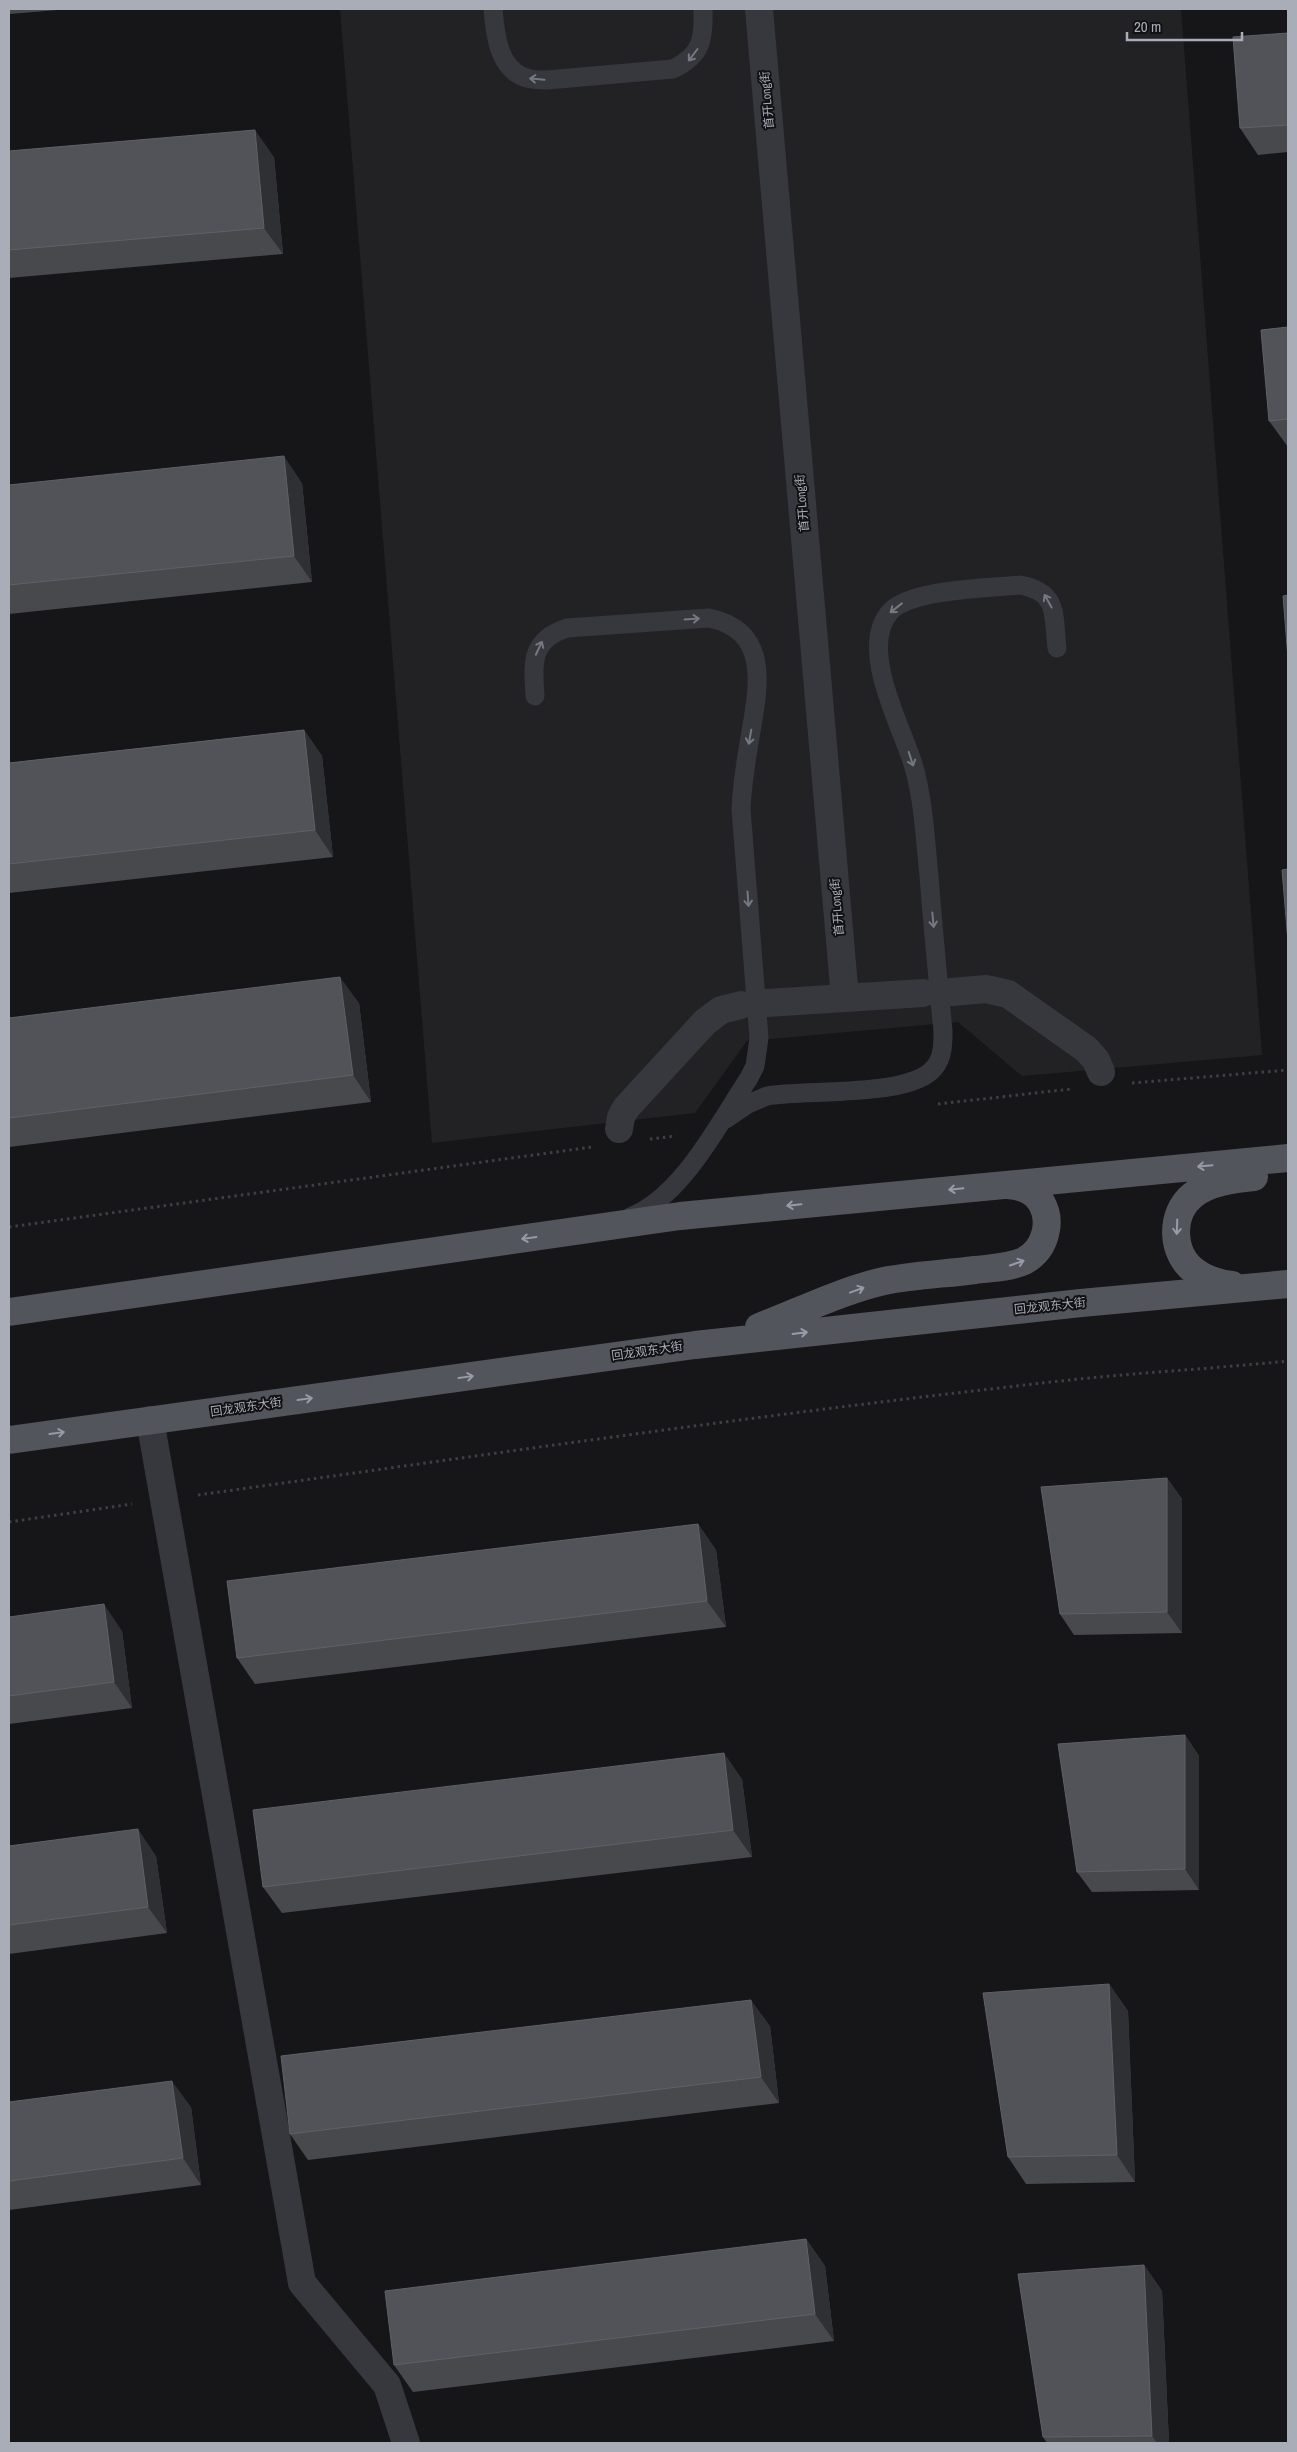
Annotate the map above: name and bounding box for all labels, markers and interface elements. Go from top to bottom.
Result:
scale bar [1127,10,1242,42]
text: 20 m [1134,16,1161,37]
one-way arrow [688,48,698,62]
street label: 首开Long街 [757,70,777,130]
one-way arrow [529,74,545,84]
street label: 首开Long街 [792,473,812,533]
one-way arrow [1043,593,1053,608]
one-way arrow [889,602,902,613]
one-way arrow [684,614,700,624]
one-way arrow [534,641,544,656]
one-way arrow [744,729,754,745]
one-way arrow [907,751,917,767]
street label: 首开Long街 [827,877,847,937]
one-way arrow [743,891,753,907]
one-way arrow [928,912,937,928]
one-way arrow [1197,1161,1213,1171]
one-way arrow [948,1184,964,1194]
one-way arrow [786,1200,802,1210]
one-way arrow [1172,1219,1181,1235]
one-way arrow [521,1233,537,1243]
one-way arrow [1008,1258,1024,1267]
one-way arrow [849,1285,864,1294]
street label: 回龙观东大街 [1013,1294,1087,1318]
one-way arrow [792,1328,808,1338]
street label: 回龙观东大街 [610,1338,684,1364]
one-way arrow [457,1371,473,1381]
street label: 回龙观东大街 [209,1394,283,1420]
one-way arrow [296,1394,312,1404]
one-way arrow [49,1428,65,1438]

